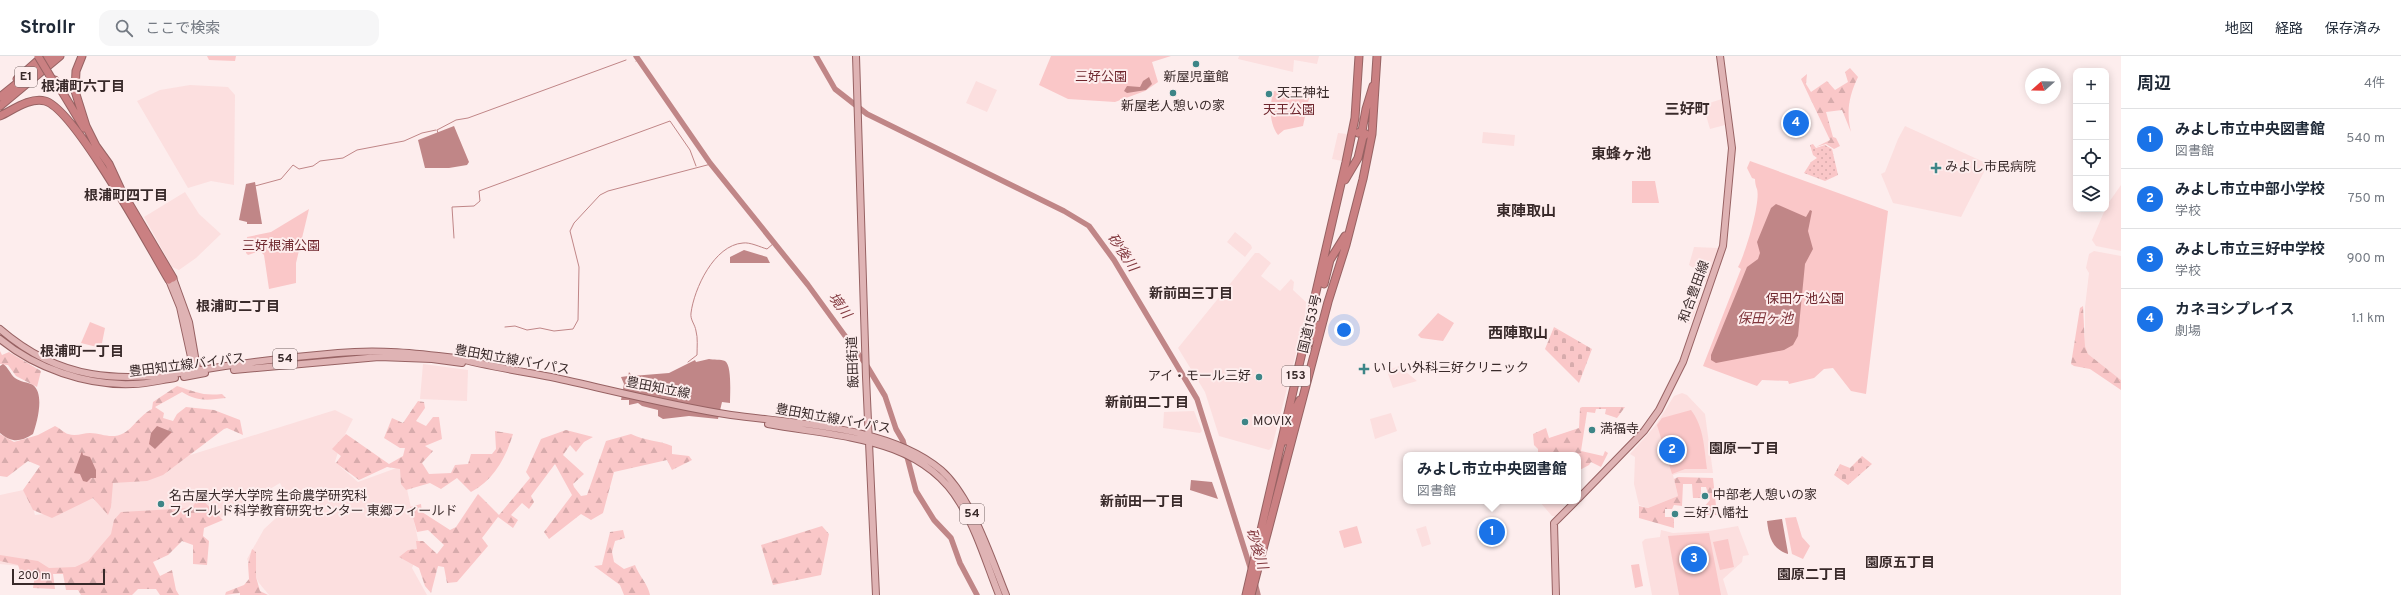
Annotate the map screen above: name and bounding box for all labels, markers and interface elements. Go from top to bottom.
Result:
search box [99,10,379,46]
text: Strollr [20,16,75,40]
icon: search [113,17,135,39]
text: ここで検索 [145,20,220,39]
text: 地図 [2225,21,2253,38]
text: 経路 [2275,21,2303,38]
text: 保存済み [2325,21,2381,38]
marker: 新屋児童館 [1191,59,1201,69]
road number: E1 [15,67,37,87]
north arrow [2025,68,2061,104]
map controls [2073,68,2109,212]
button: + [2073,68,2109,104]
park label: 三好公園 [1075,70,1127,86]
place label: 新屋児童館 [1163,70,1229,86]
text: 周辺 [2137,74,2171,96]
text: 4件 [2364,76,2385,92]
district label: 根浦町六丁目 [41,78,125,96]
place label: 天王神社 [1277,86,1329,102]
marker: 新屋老人憩いの家 [1168,88,1178,98]
marker: 天王神社 [1264,89,1274,99]
place label: 新屋老人憩いの家 [1121,99,1225,115]
district label: 三好町 [1664,101,1710,120]
park label: 天王公園 [1263,103,1315,119]
button: − [2073,104,2109,140]
pin: 4 [1783,108,1809,138]
text: みよし市立中央図書館 [2175,121,2325,140]
text: 1 [2147,131,2153,147]
text: 540 m [2346,131,2385,147]
button: locate [2073,140,2109,176]
text: 図書館 [2175,144,2214,160]
district label: 東蜂ヶ池 [1591,145,1651,165]
place label: みよし市民病院 [1945,160,2036,176]
marker: みよし市民病院 [1930,162,1942,174]
button: layers [2073,176,2109,212]
text: みよし市立中部小学校 [2175,181,2325,200]
district label: 根浦町四丁目 [84,187,168,205]
text: 2 [2146,191,2154,207]
text: 750 m [2348,191,2385,207]
district label: 東陣取山 [1496,203,1556,222]
text: 学校 [2175,204,2201,220]
water label: 砂後川 [1103,231,1142,277]
park label: 三好根浦公園 [242,238,320,255]
text: みよし市立三好中学校 [2175,241,2325,260]
text: 3 [2146,251,2154,267]
text: 900 m [2347,251,2385,267]
street label: 和合豊田線 [1675,258,1714,325]
text: 学校 [2175,264,2201,280]
district label: 新前田三丁目 [1149,285,1233,303]
water label: 境川 [824,290,855,324]
park label: 保田ケ池公園 [1766,292,1844,308]
street label: 国道153号 [1296,293,1326,355]
district label: 根浦町二丁目 [196,298,280,316]
text: カネヨシプレイス [2175,301,2295,320]
water label: 保田ヶ池 [1737,311,1795,328]
text: 4 [2146,311,2154,327]
text: 1.1 km [2351,311,2385,327]
your location [1334,320,1354,340]
text: 劇場 [2175,324,2201,340]
district label: 西陣取山 [1488,325,1548,344]
street label: 飯田街道 [845,336,863,388]
street label: 豊田知立線バイパス [453,342,571,379]
district label: 根浦町一丁目 [40,343,124,361]
road number: 54 [273,349,297,369]
street label: 豊田知立線バイパス [128,350,246,381]
place label: いしい外科三好クリニック [1373,360,1529,377]
marker: いしい外科三好クリニック [1358,363,1370,375]
road number: 153 [1282,366,1310,386]
place label: アイ・モール三好 [1148,369,1251,385]
marker: アイ・モール三好 [1254,372,1264,382]
street label: 豊田知立線 [625,374,692,403]
district label: 新前田二丁目 [1105,394,1189,412]
street label: 豊田知立線バイパス [774,401,892,438]
place label: MOVIX [1253,414,1292,430]
marker: MOVIX [1240,417,1250,427]
place label: 満福寺 [1600,422,1639,438]
marker: 満福寺 [1587,425,1597,435]
pin: 2 [1659,435,1685,465]
district label: 園原一丁目 [1709,441,1779,458]
popup [1403,452,1581,504]
text: みよし市立中央図書館 [1417,461,1567,480]
text: 図書館 [1417,484,1456,500]
place label: 名古屋大学大学院 生命農学研究科 フィールド科学教育研究センター 東郷フィールド [169,488,458,520]
place label: 中部老人憩いの家 [1713,488,1817,504]
marker: 中部老人憩いの家 [1700,491,1710,501]
district label: 新前田一丁目 [1100,493,1184,511]
marker: 名古屋大学大学院 生命農学研究科 フィールド科学教育研究センター 東郷フィールド [156,499,166,509]
road number: 54 [960,504,984,524]
place label: 三好八幡社 [1683,506,1748,522]
marker: 三好八幡社 [1670,509,1680,519]
pin: 1 [1479,517,1505,547]
water label: 砂後川 [1242,526,1271,573]
pin: 3 [1681,544,1707,574]
district label: 園原五丁目 [1865,555,1935,572]
scale bar [12,567,105,586]
district label: 園原二丁目 [1777,567,1847,584]
text: 200 m [18,569,51,583]

